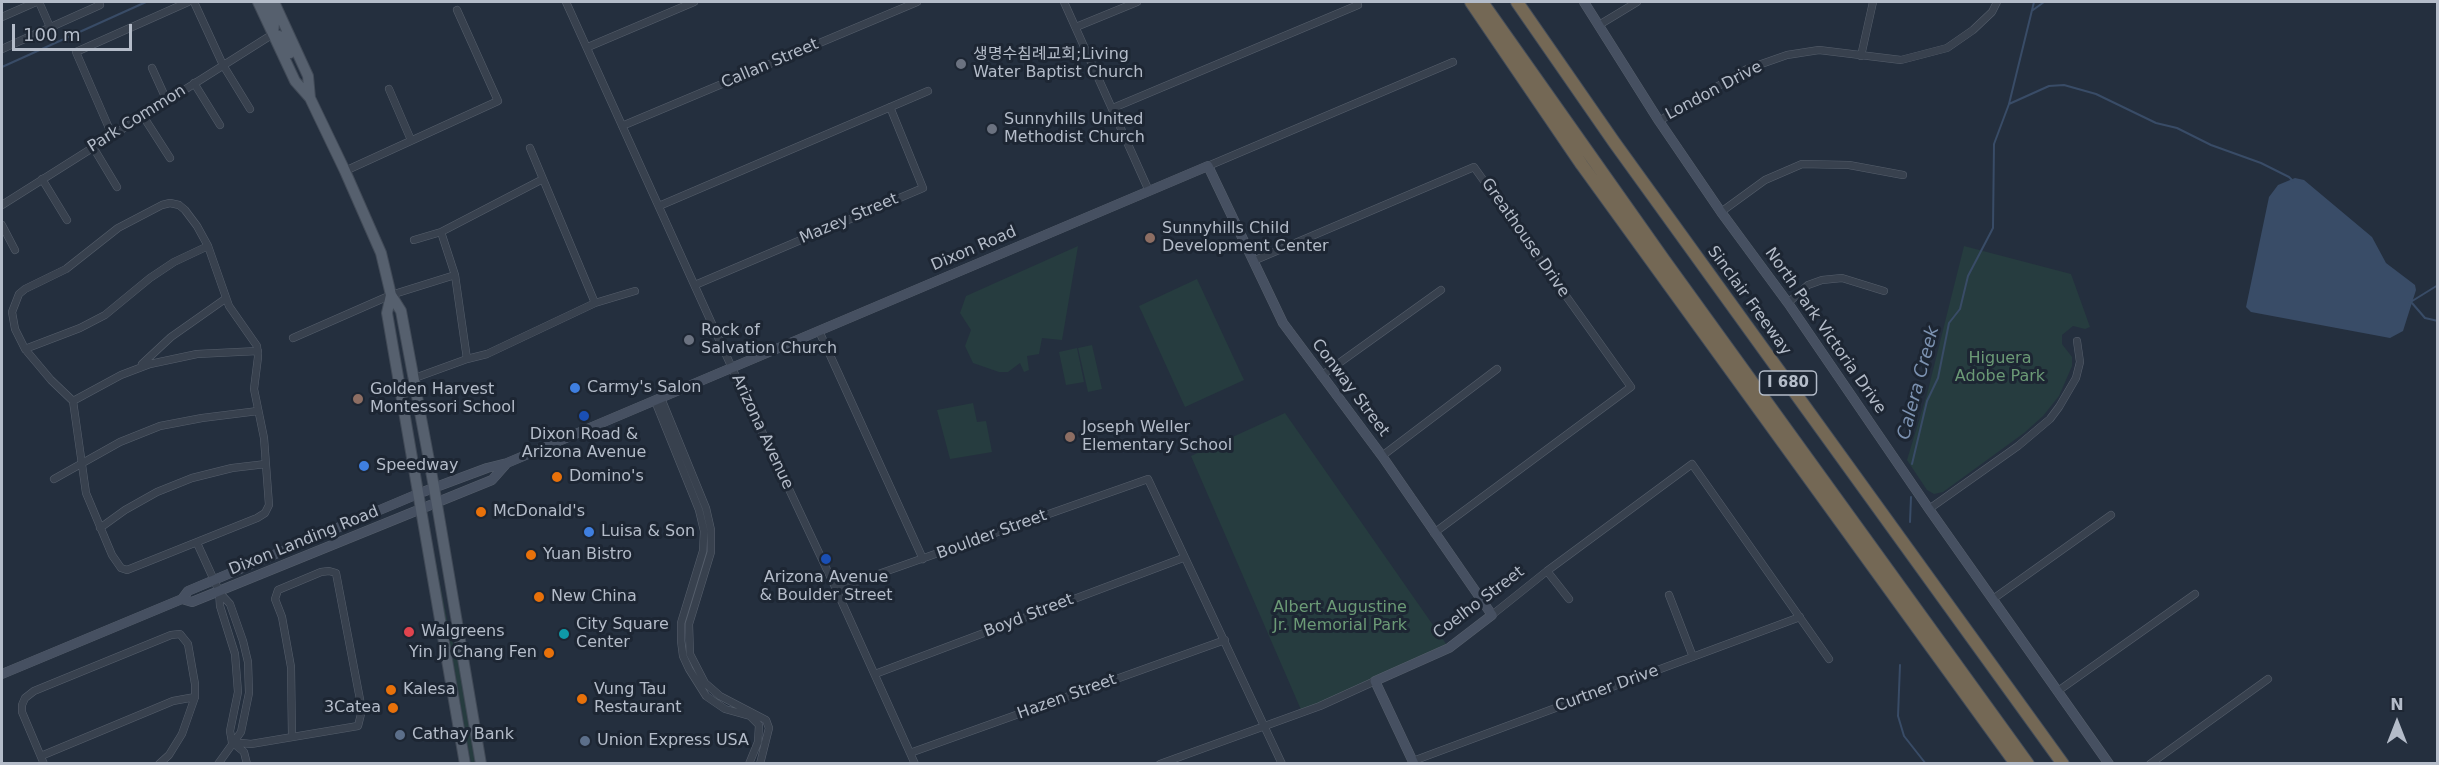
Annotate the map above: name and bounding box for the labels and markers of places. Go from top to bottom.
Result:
place label: 생명수침례교회;Living Water Baptist Church [973,45,1143,83]
marker: 생명수침례교회;Living Water Baptist Church [954,57,968,71]
place label: Sunnyhills United Methodist Church [1004,110,1145,148]
marker: Sunnyhills United Methodist Church [985,122,999,136]
place label: Sunnyhills Child Development Center [1162,219,1329,257]
marker: Sunnyhills Child Development Center [1143,231,1157,245]
place label: Rock of Salvation Church [701,321,837,359]
marker: Rock of Salvation Church [682,333,696,347]
place label: Carmy's Salon [587,378,701,398]
place label: Golden Harvest Montessori School [370,380,516,418]
marker: Carmy's Salon [568,381,582,395]
marker: Golden Harvest Montessori School [351,392,365,406]
marker: Dixon Road & Arizona Avenue [577,409,591,423]
place label: Joseph Weller Elementary School [1082,418,1232,456]
place label: Dixon Road & Arizona Avenue [522,425,646,463]
marker: Joseph Weller Elementary School [1063,430,1077,444]
place label: Speedway [376,456,459,476]
marker: Speedway [357,459,371,473]
place label: Domino's [569,467,644,487]
marker: Domino's [550,470,564,484]
place label: McDonald's [493,502,585,522]
marker: McDonald's [474,505,488,519]
place label: Luisa & Son [601,522,695,542]
marker: Luisa & Son [582,525,596,539]
place label: Yuan Bistro [543,545,632,565]
marker: Yuan Bistro [524,548,538,562]
marker: Arizona Avenue & Boulder Street [819,552,833,566]
place label: Arizona Avenue & Boulder Street [759,568,893,606]
place label: New China [551,587,637,607]
marker: New China [532,590,546,604]
place label: City Square Center [576,615,669,653]
place label: Walgreens [421,622,505,642]
marker: Walgreens [402,625,416,639]
marker: City Square Center [557,627,571,641]
place label: Yin Ji Chang Fen [409,643,537,663]
marker: Yin Ji Chang Fen [542,646,556,660]
place label: Kalesa [403,680,455,700]
place label: Vung Tau Restaurant [594,680,682,718]
marker: Kalesa [384,683,398,697]
marker: Vung Tau Restaurant [575,692,589,706]
place label: 3Catea [324,698,381,718]
marker: 3Catea [386,701,400,715]
place label: Cathay Bank [412,725,514,745]
marker: Cathay Bank [393,728,407,742]
place label: Union Express USA [597,731,749,751]
marker: Union Express USA [578,734,592,748]

